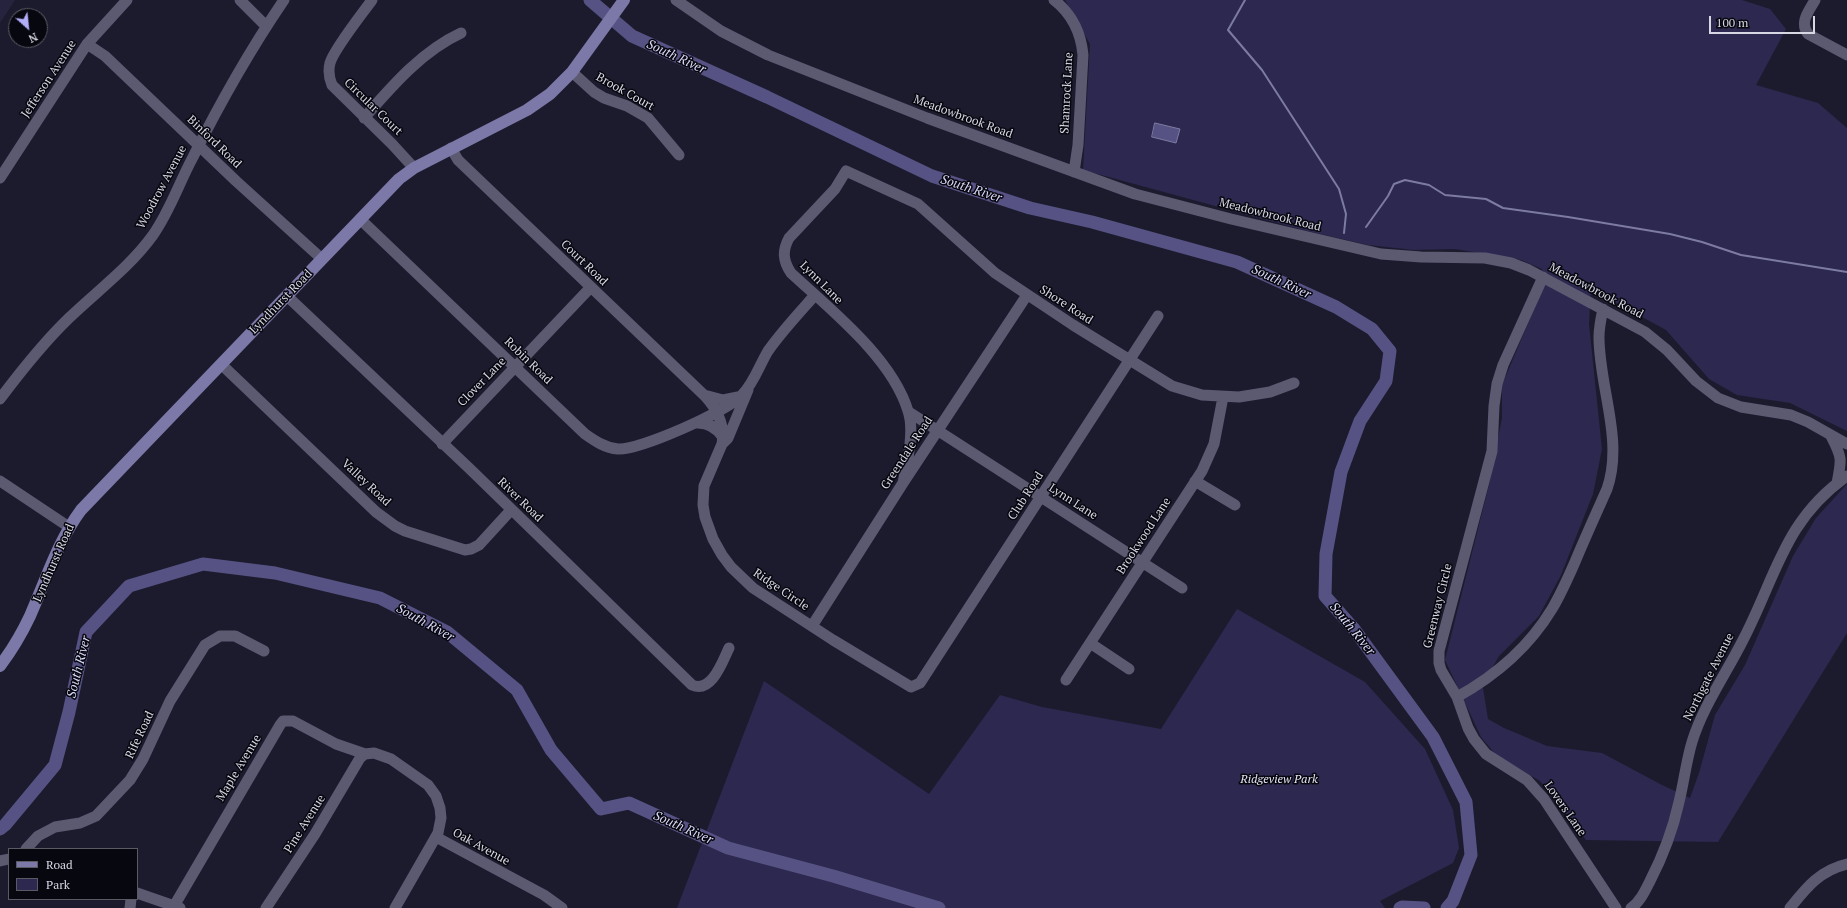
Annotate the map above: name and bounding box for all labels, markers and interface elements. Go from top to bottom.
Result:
north arrow [8,8,48,48]
scale bar [1711,8,1817,34]
text: 100 m [1716,15,1748,30]
text: N [26,30,40,46]
street label: Jefferson Avenue [18,37,80,121]
water label: South River [644,37,708,77]
street label: Shamrock Lane [1058,52,1076,134]
street label: Brook Court [593,70,657,114]
street label: Circular Court [341,76,405,138]
street label: Meadowbrook Road [911,92,1015,142]
street label: Binford Road [184,113,244,171]
street label: Woodrow Avenue [134,143,190,231]
water label: South River [938,172,1004,206]
street label: Meadowbrook Road [1217,195,1323,235]
street label: Court Road [558,237,610,289]
street label: Lynn Lane [796,258,846,308]
street label: Meadowbrook Road [1546,260,1646,322]
water label: South River [1249,262,1313,302]
street label: Lyndhurst Road [247,267,315,337]
street label: Shore Road [1037,283,1095,327]
street label: Robin Road [501,335,555,387]
street label: Clover Lane [455,354,509,410]
street label: Greendale Road [878,414,936,492]
street label: Valley Road [338,457,394,509]
street label: Club Road [1005,469,1047,523]
street label: River Road [494,475,546,525]
street label: Lynn Lane [1046,481,1100,523]
street label: Brookwood Lane [1114,495,1174,577]
street label: Lyndhurst Road [30,522,78,604]
street label: Greenway Circle [1420,562,1456,650]
street label: Ridge Circle [750,566,812,614]
water label: South River [1326,599,1378,659]
water label: South River [393,601,457,645]
street label: Northgate Avenue [1681,631,1737,723]
water label: South River [64,634,94,700]
street label: Rife Road [123,709,157,761]
street label: Maple Avenue [213,732,265,804]
park label: Ridgeview Park [1240,773,1318,787]
street label: Lovers Lane [1541,779,1589,839]
street label: Pine Avenue [281,792,329,856]
water label: South River [651,808,715,848]
street label: Oak Avenue [450,825,512,869]
legend [8,848,138,900]
text: Road [46,857,73,872]
text: Park [46,877,70,892]

